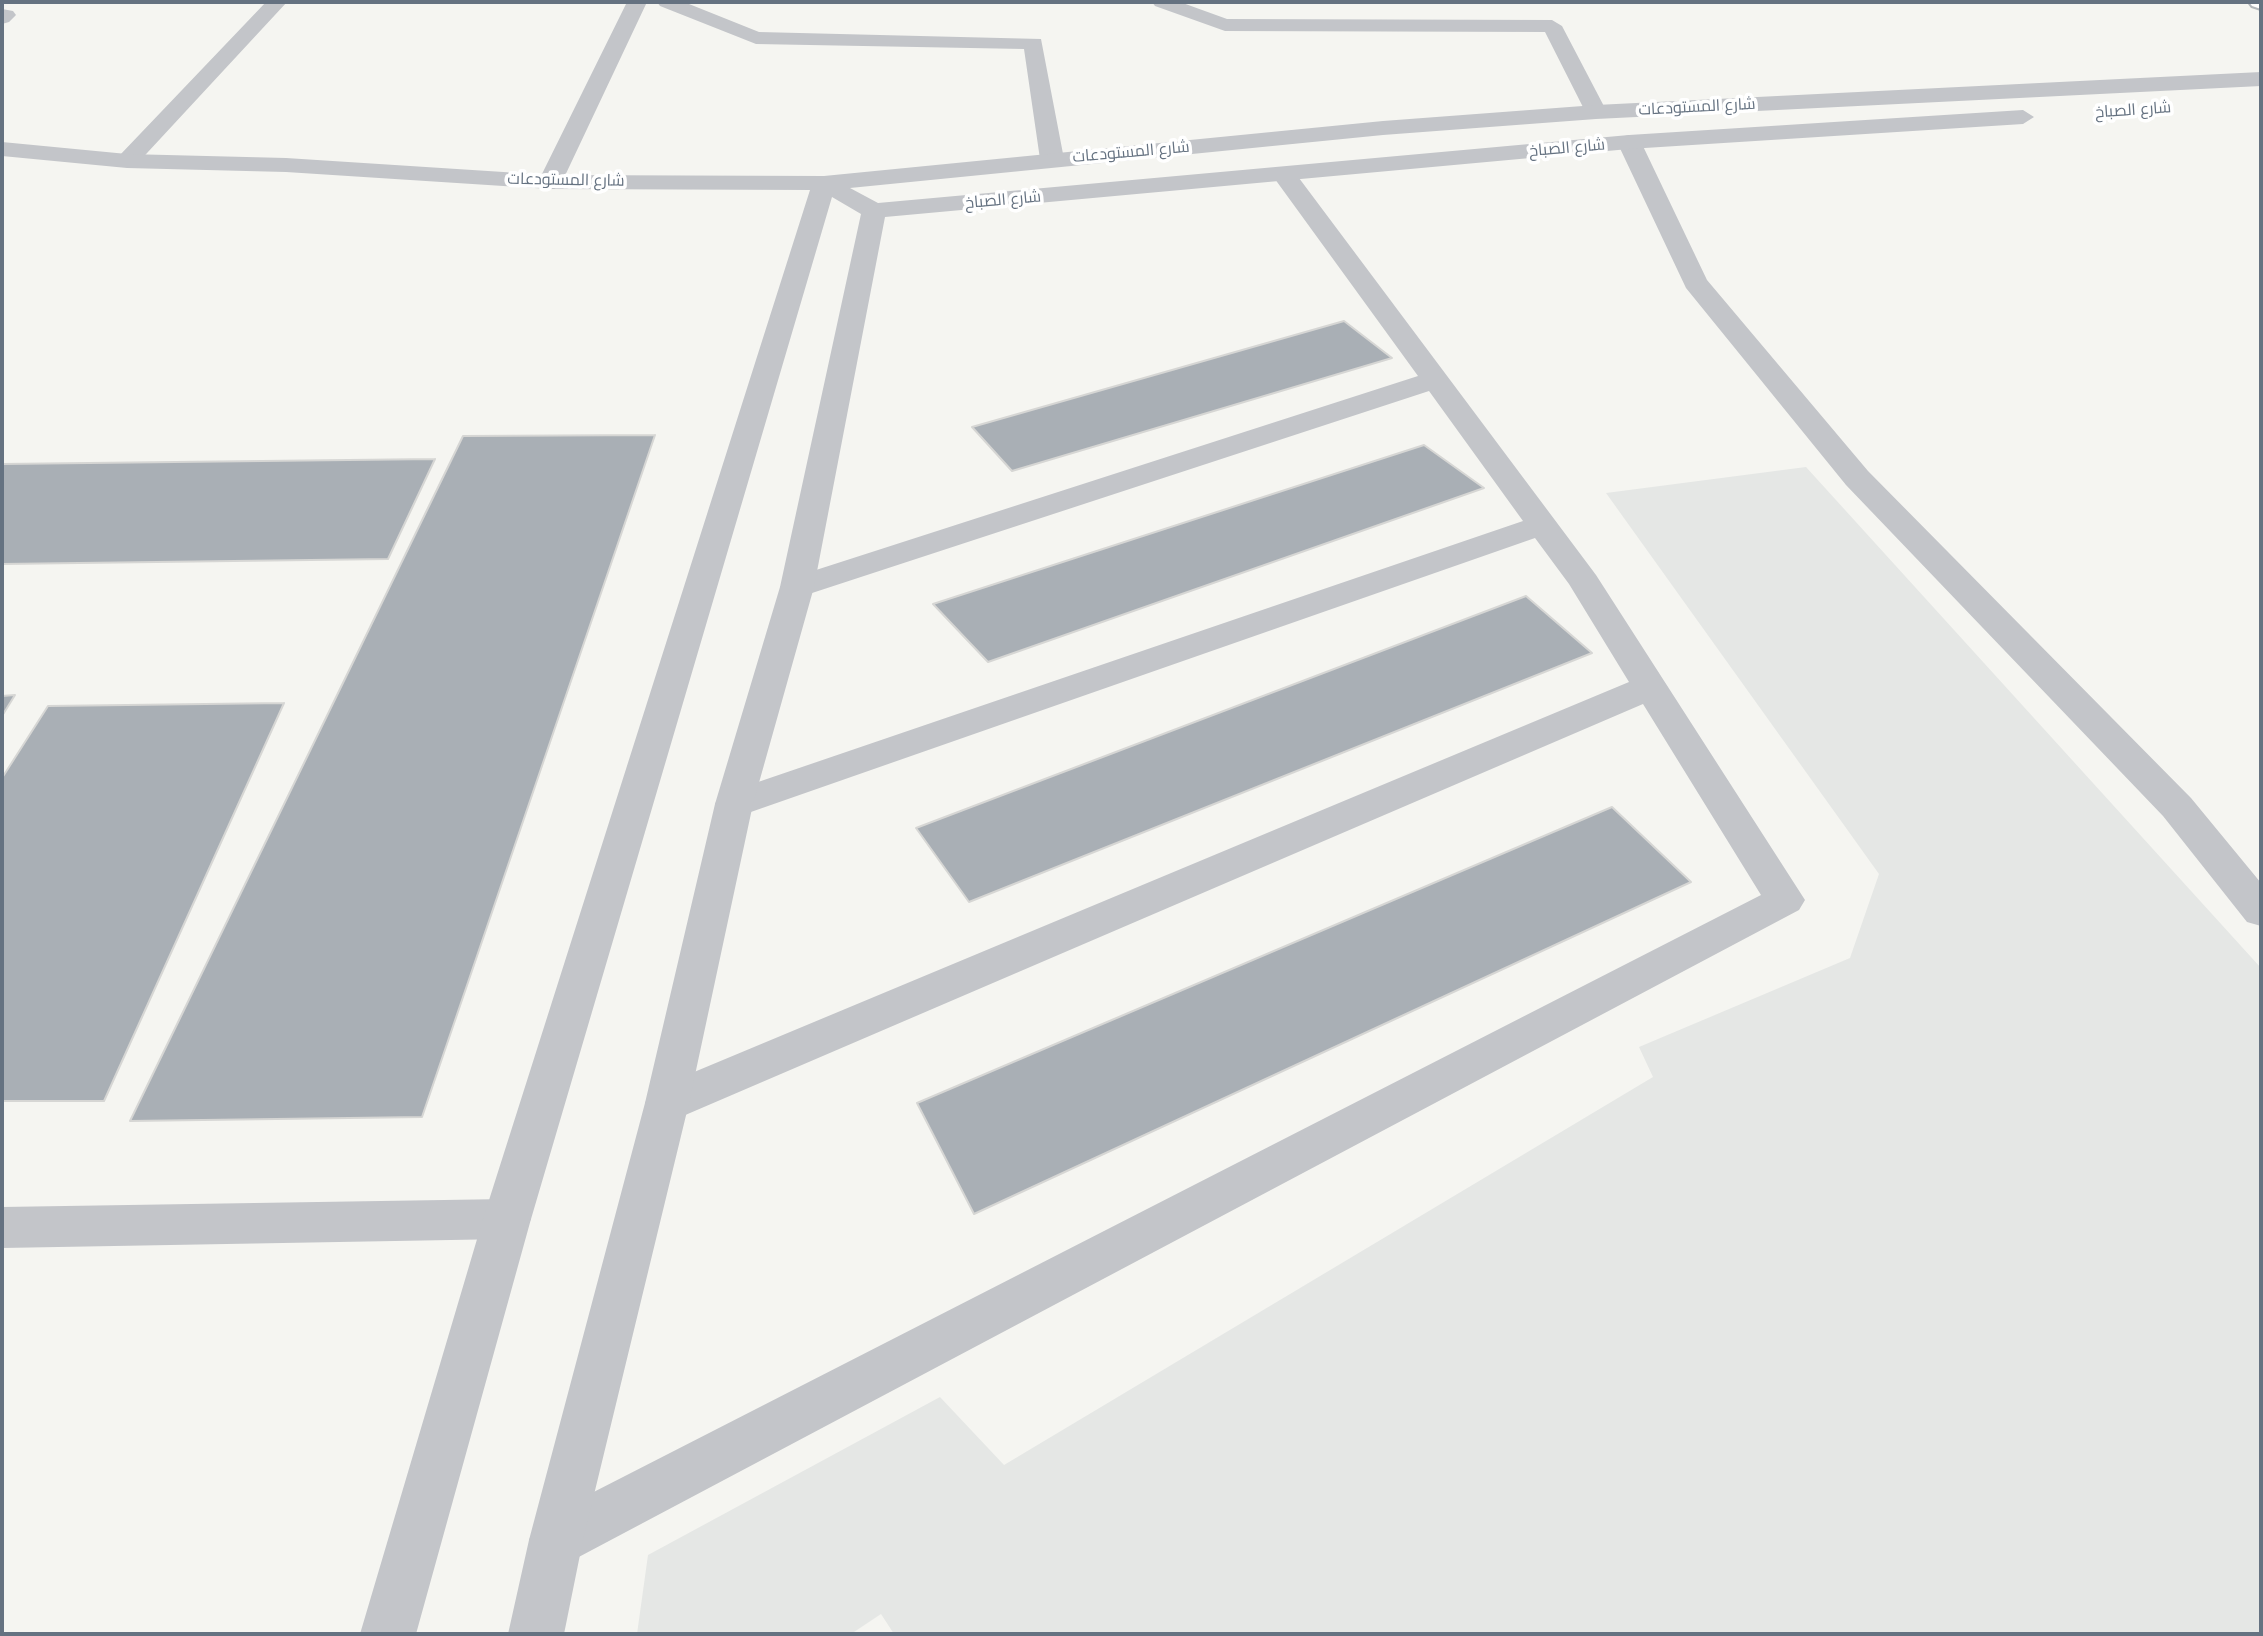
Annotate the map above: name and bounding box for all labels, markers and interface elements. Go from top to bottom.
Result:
street label: شارع المستودعات [1638,94,1756,120]
street label: شارع الصباخ [2094,98,2172,122]
street label: شارع الصباخ [1528,135,1606,161]
street label: شارع المستودعات [1072,137,1190,167]
street label: شارع المستودعات [507,169,625,191]
street label: شارع الصباخ [964,187,1042,213]

